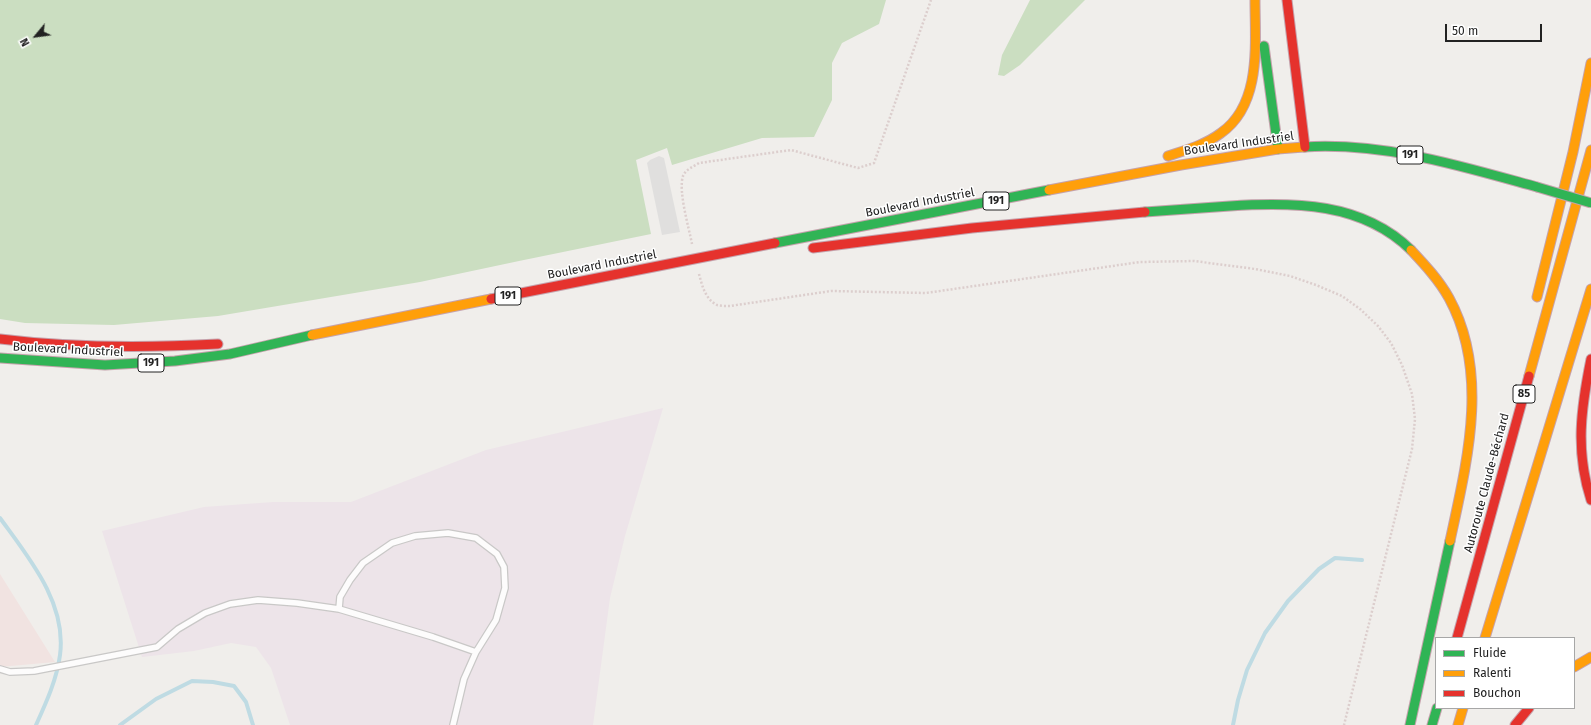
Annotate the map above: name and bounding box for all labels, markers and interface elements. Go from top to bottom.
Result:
north arrow [16,16,56,56]
scale bar [1447,16,1544,42]
text: 50 m [1452,24,1478,38]
text: N [18,36,33,48]
street label: Boulevard Industriel [1183,129,1295,159]
road number: 191 [1397,146,1423,164]
street label: Boulevard Industriel [864,185,976,221]
road number: 191 [983,192,1009,210]
street label: Boulevard Industriel [546,247,658,283]
road number: 191 [495,287,521,305]
street label: Boulevard Industriel [12,340,124,360]
road number: 191 [138,354,164,372]
road number: 85 [1513,385,1535,403]
street label: Autoroute Claude-Béchard [1461,412,1513,554]
legend [1435,637,1575,709]
text: Fluide [1473,646,1506,660]
text: Ralenti [1473,666,1511,680]
text: Bouchon [1473,686,1521,700]

